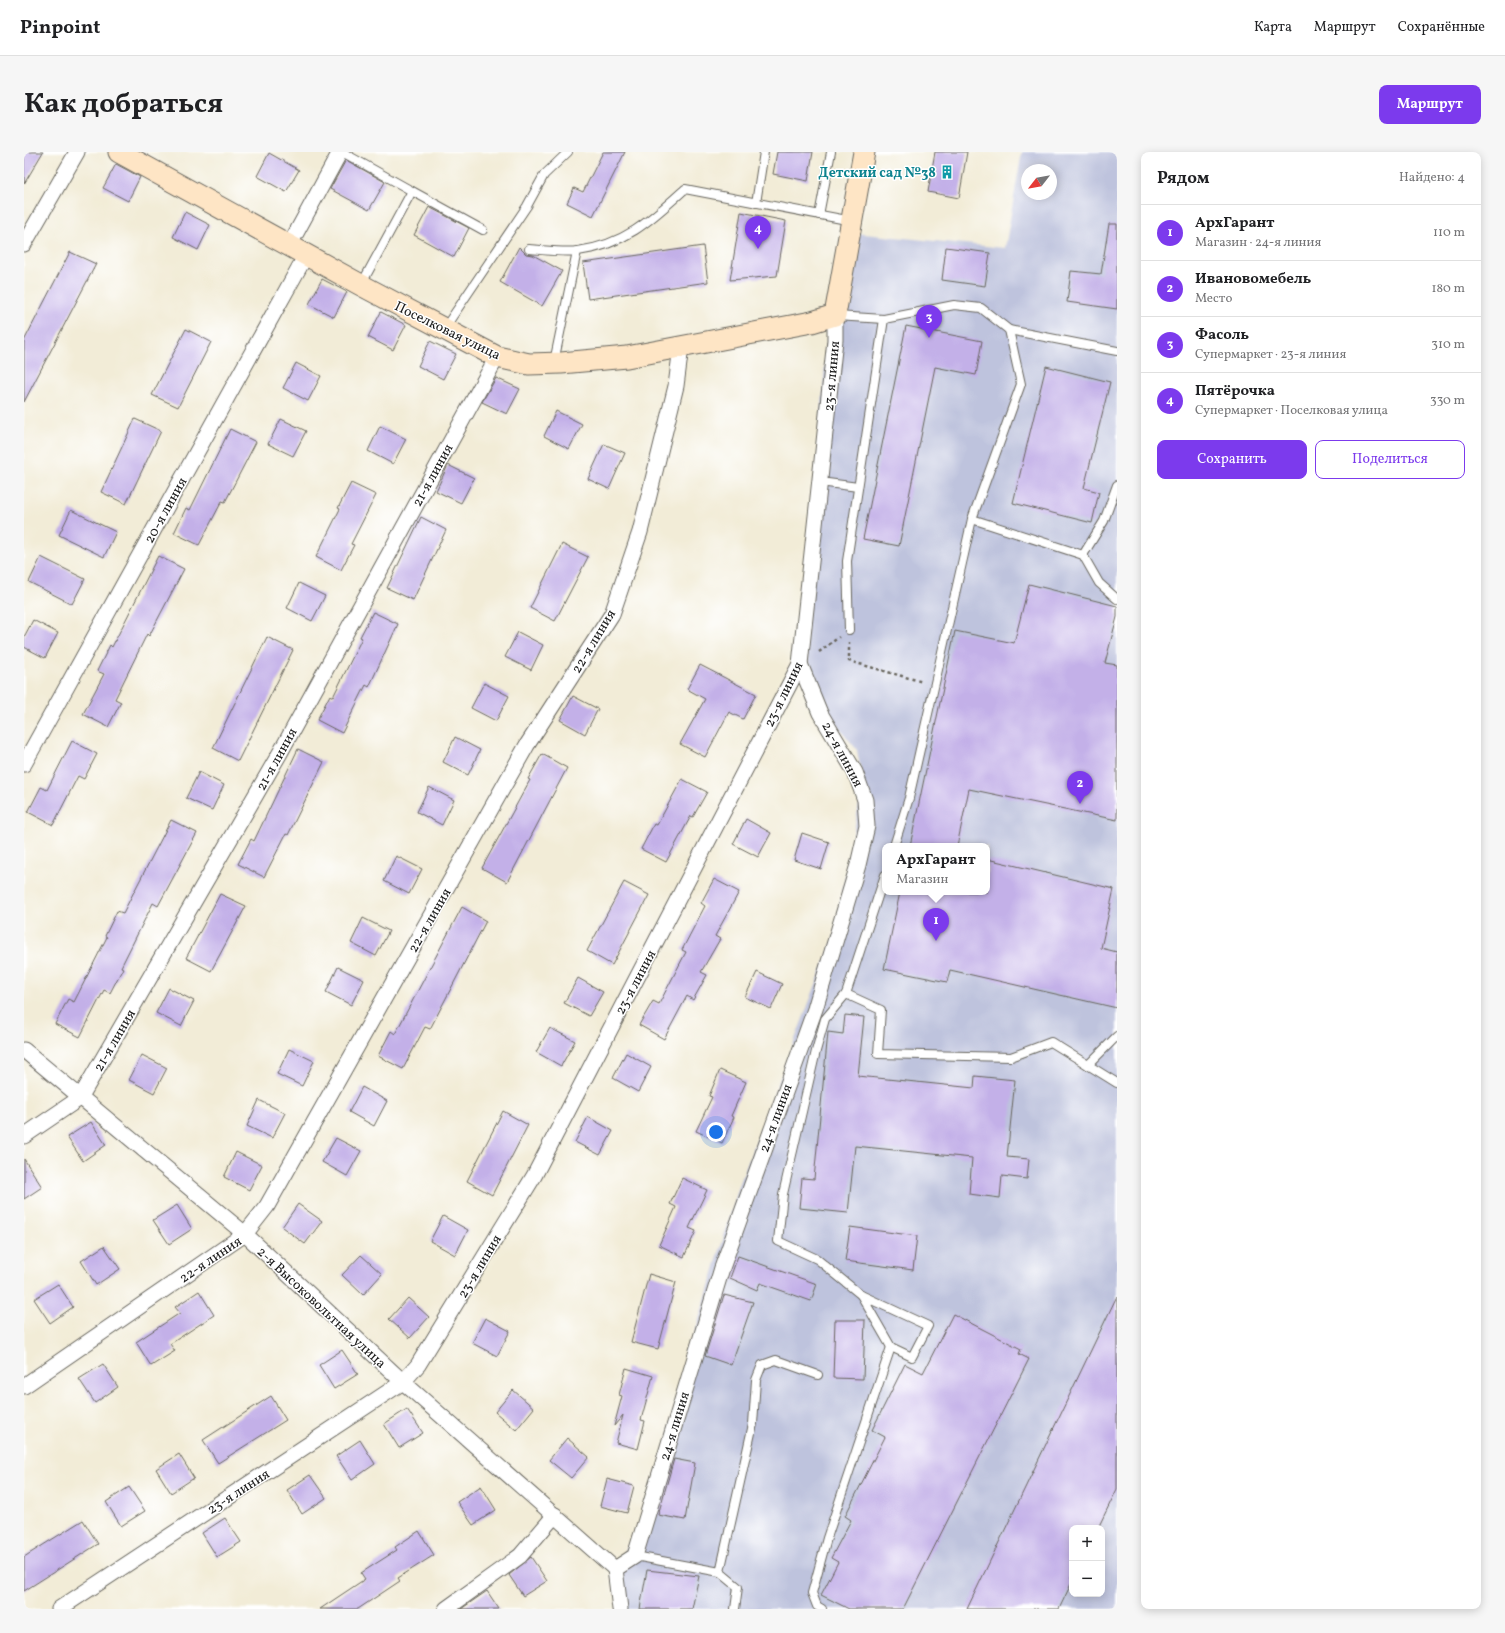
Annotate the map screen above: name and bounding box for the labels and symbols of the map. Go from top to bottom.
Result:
place label: Детский сад №38 [818,164,936,183]
building icon: Детский сад №38 [939,164,955,180]
north arrow [1021,164,1057,200]
pin: 4 [745,216,771,249]
street label: Поселковая улица [391,297,504,365]
pin: 3 [916,305,942,338]
street label: 23-я линия [820,340,845,412]
street label: 21-я линия [408,441,458,511]
street label: 20-я линия [140,474,192,547]
street label: 22-я линия [568,606,621,677]
street label: 23-я линия [760,659,808,731]
street label: 24-я линия [817,719,867,791]
street label: 21-я линия [252,725,302,795]
pin: 2 [1067,771,1093,804]
street label: 22-я линия [404,885,456,956]
pin: 1 [923,908,949,941]
street label: 23-я линия [611,947,661,1018]
street label: 21-я линия [90,1006,141,1075]
street label: 24-я линия [755,1082,798,1155]
your location [706,1122,726,1142]
street label: 22-я линия [176,1232,246,1288]
street label: 23-я линия [454,1232,507,1302]
street label: 2-я Высоковольтная улица [252,1243,390,1373]
street label: 24-я линия [656,1390,695,1463]
street label: 23-я линия [204,1465,274,1519]

